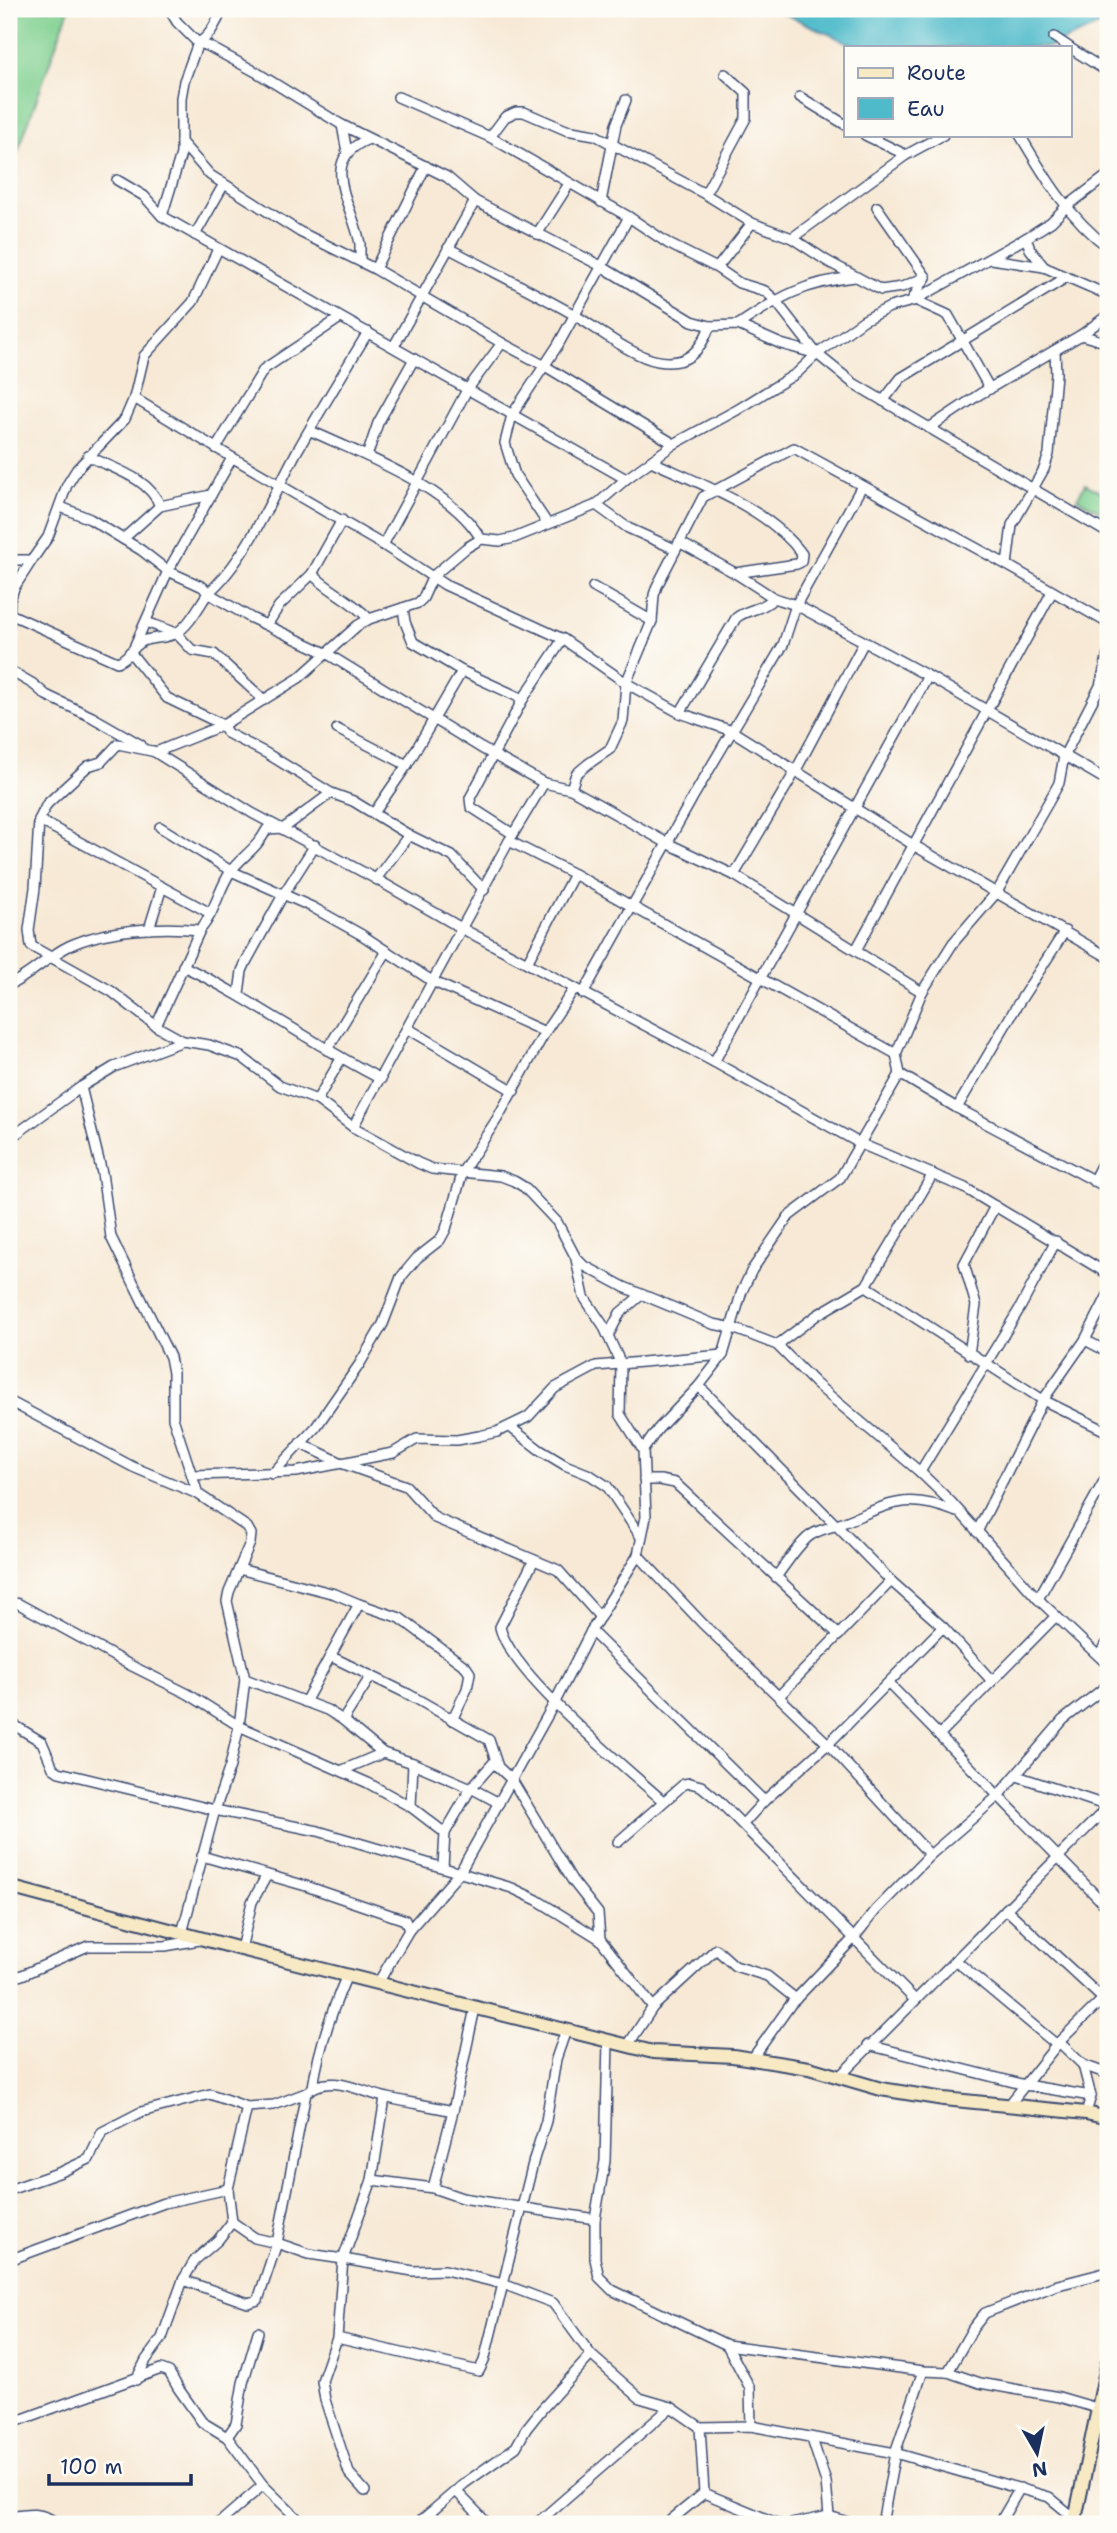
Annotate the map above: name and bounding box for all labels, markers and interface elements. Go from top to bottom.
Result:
legend [844,46,1072,136]
text: Route [907,59,966,87]
text: Eau [907,95,945,123]
north arrow [1002,2418,1072,2488]
scale bar [49,2442,191,2486]
text: 100 m [60,2453,123,2481]
text: N [1030,2456,1049,2483]

